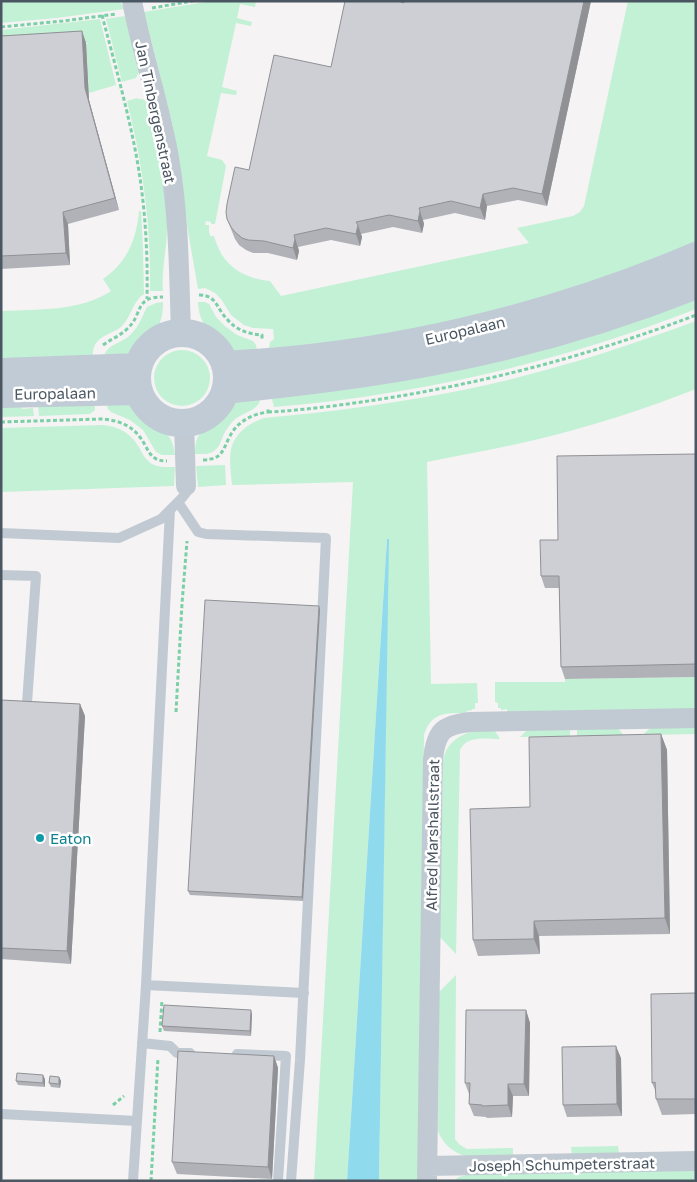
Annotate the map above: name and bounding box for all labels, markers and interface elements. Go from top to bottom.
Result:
street label: Jan Tinbergenstraat [132,39,180,185]
street label: Europalaan [423,312,507,348]
street label: Europalaan [14,383,96,403]
street label: Alfred Marshallstraat [422,759,442,911]
place label: Eaton [50,829,92,847]
marker: Eaton [34,832,46,844]
street label: Joseph Schumpeterstraat [469,1153,655,1175]

